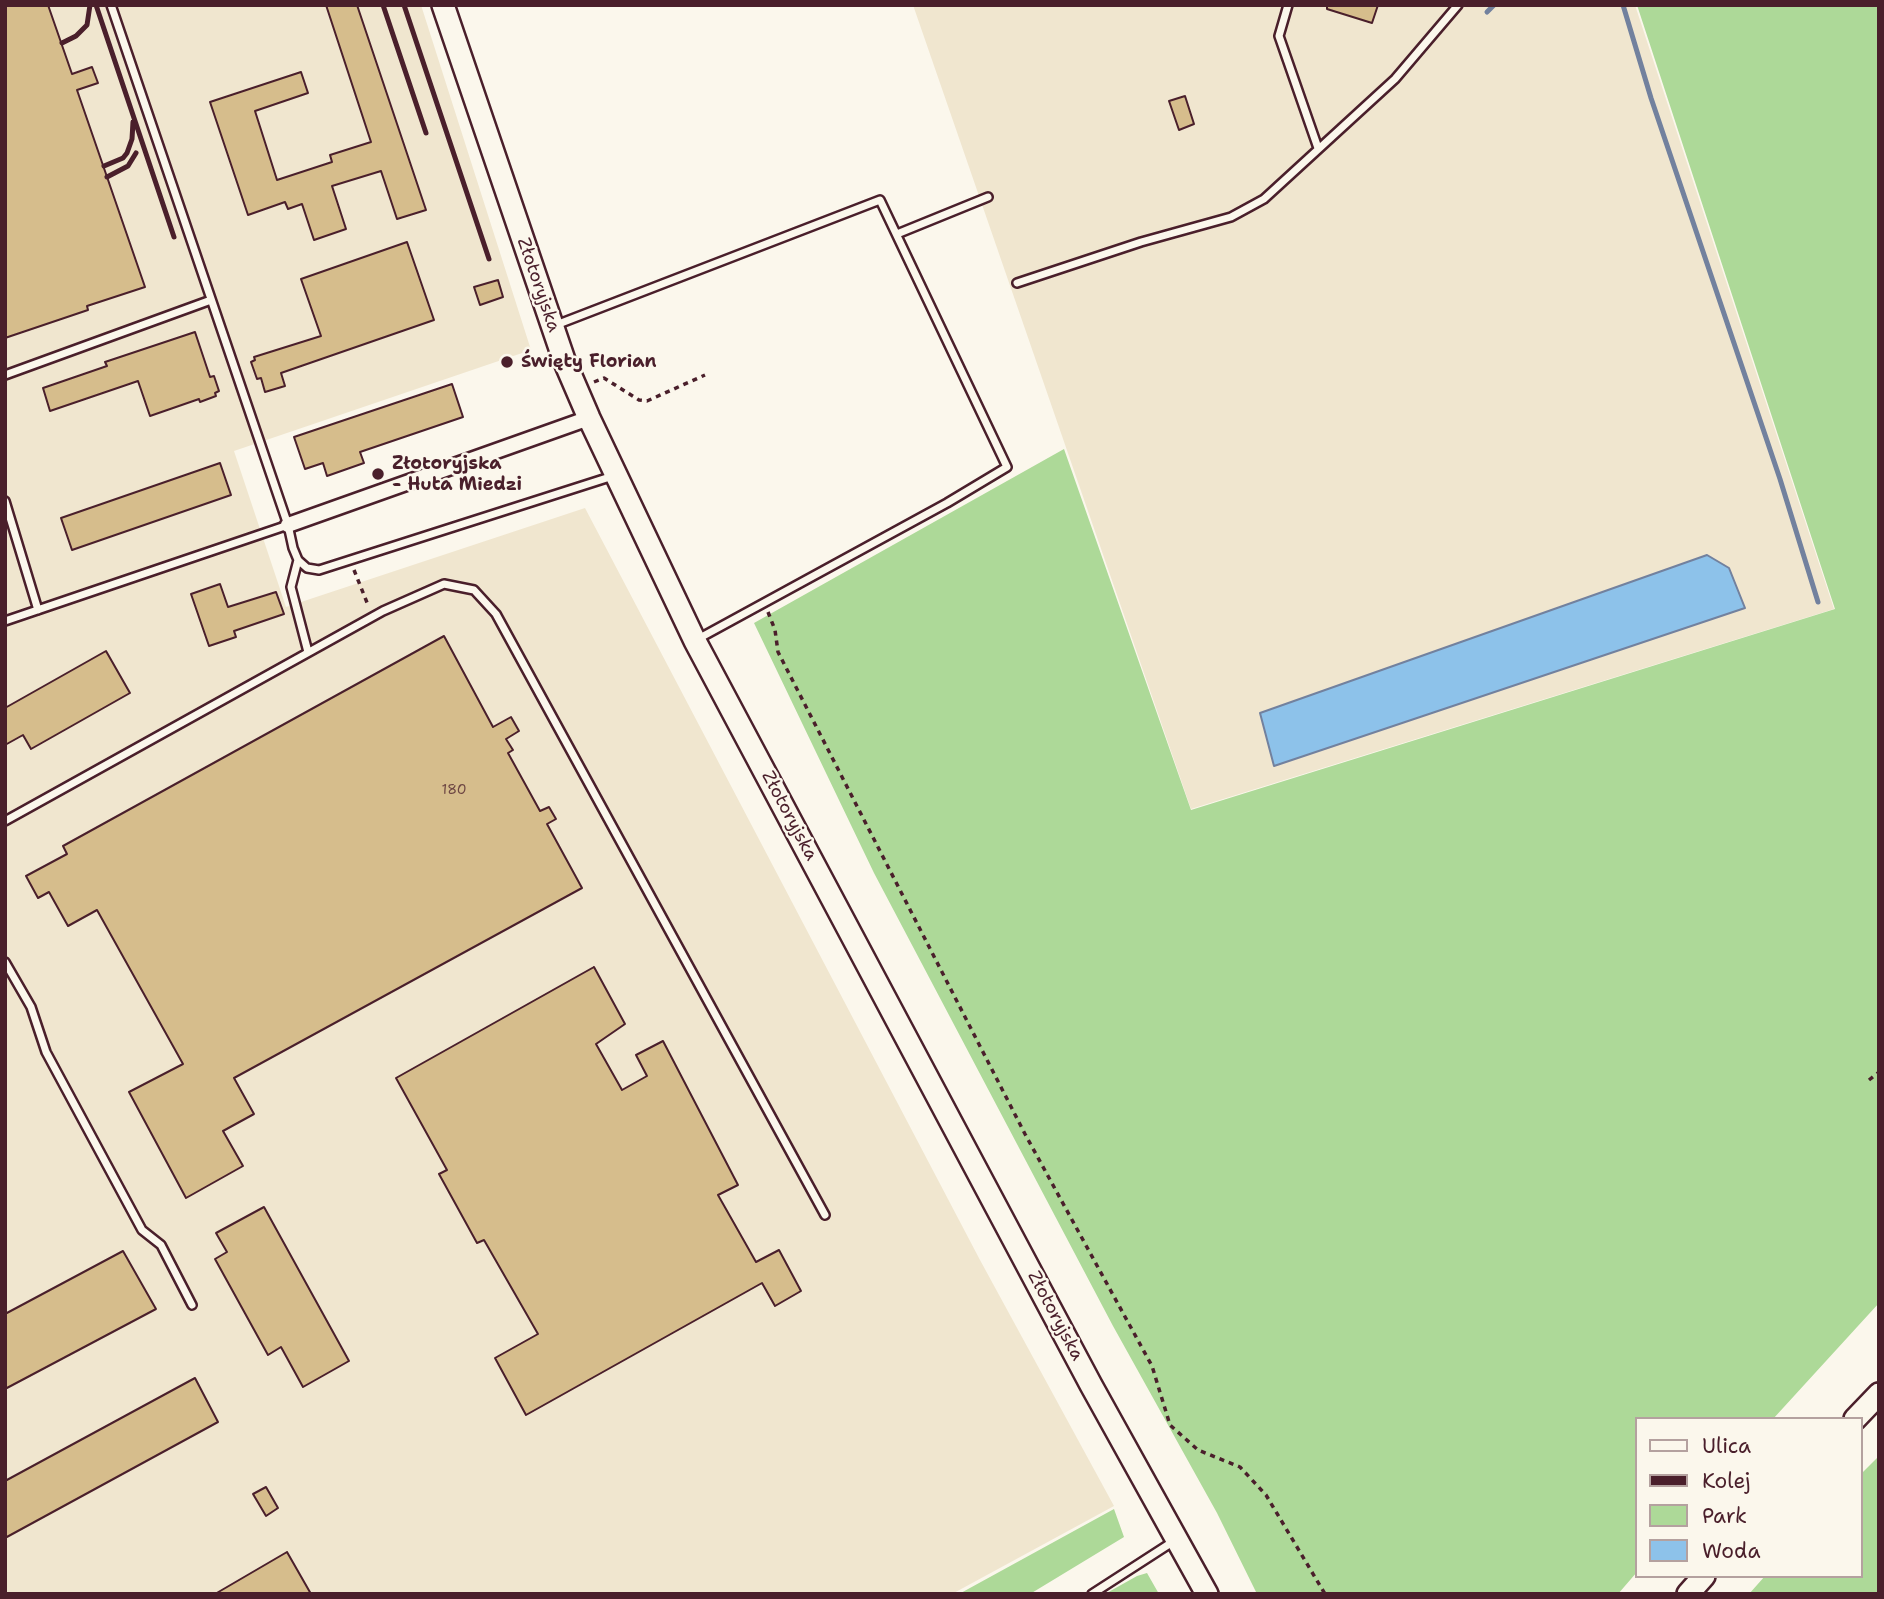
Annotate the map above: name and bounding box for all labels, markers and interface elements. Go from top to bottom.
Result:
street label: Złotoryjska [512,235,564,335]
place label: Święty Florian [521,351,656,373]
marker: Święty Florian [499,354,515,370]
place label: Złotoryjska - Huta Miedzi [392,453,522,496]
marker: Złotoryjska - Huta Miedzi [370,466,386,482]
street label: Złotoryjska [756,767,822,865]
house number: 180 [442,782,466,798]
street label: Złotoryjska [1022,1267,1088,1365]
legend [1636,1417,1863,1578]
text: Ulica [1702,1432,1751,1460]
text: Kolej [1702,1467,1751,1495]
text: Park [1702,1502,1747,1530]
text: Woda [1702,1537,1760,1565]

